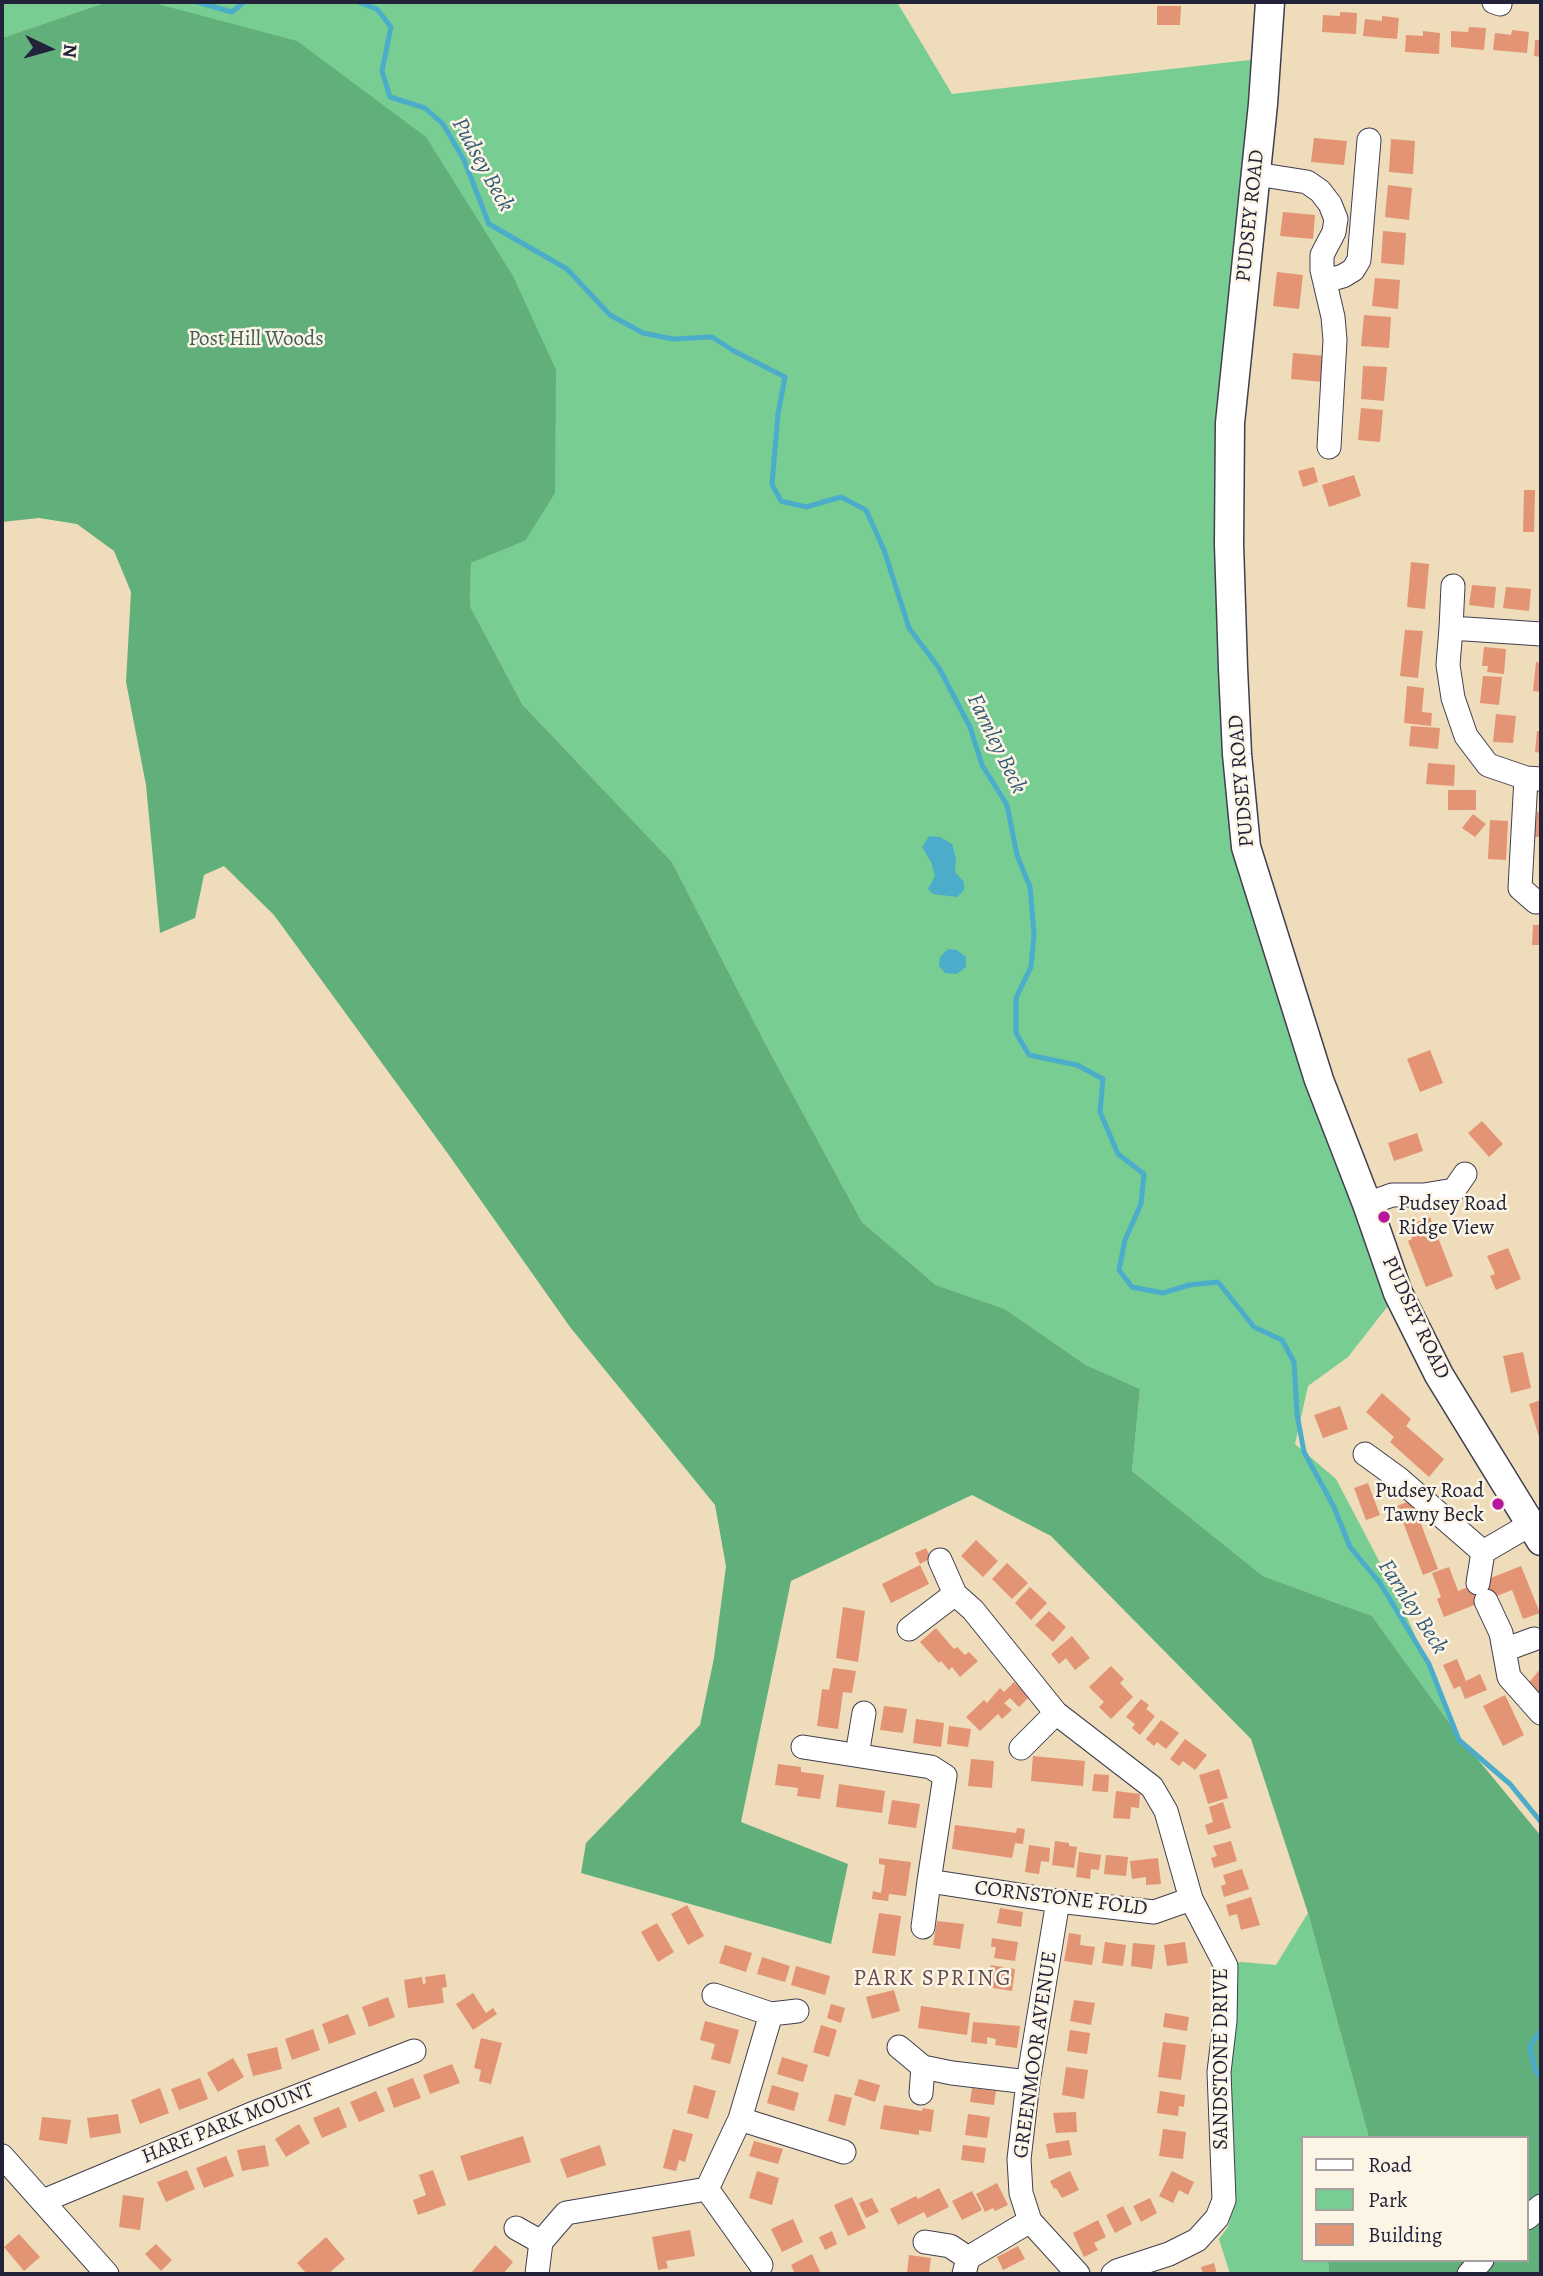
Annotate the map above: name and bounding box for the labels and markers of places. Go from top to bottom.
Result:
place label: Pudsey Road Ridge View [1398,1192,1507,1242]
marker: Pudsey Road Ridge View [1376,1209,1392,1225]
place label: Pudsey Road Tawny Beck [1375,1479,1484,1529]
marker: Pudsey Road Tawny Beck [1490,1496,1506,1512]

